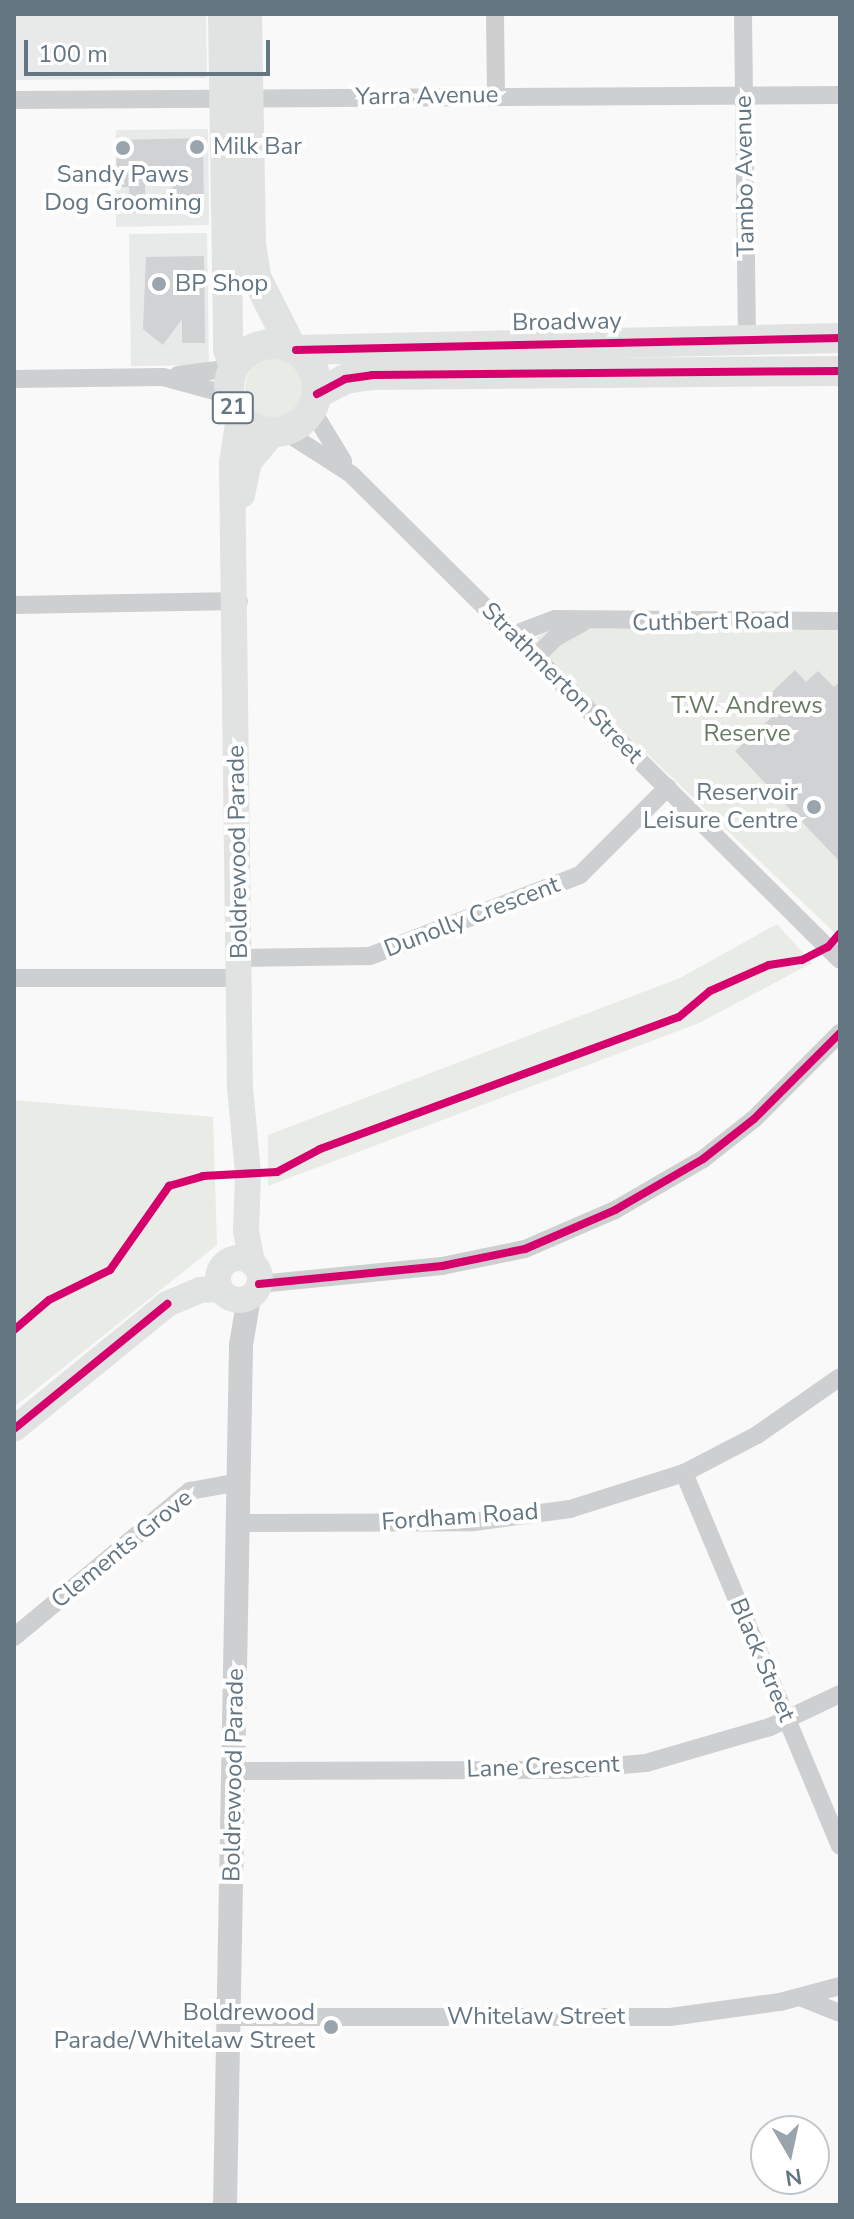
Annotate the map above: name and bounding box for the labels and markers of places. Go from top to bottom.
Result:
place label: Milk Bar [213,133,302,161]
marker: Milk Bar [188,138,206,156]
marker: Sandy Paws Dog Grooming [114,139,132,157]
place label: Sandy Paws Dog Grooming [44,161,202,217]
place label: BP Shop [175,270,268,298]
marker: BP Shop [150,275,168,293]
place label: Reservoir Leisure Centre [643,779,798,835]
marker: Reservoir Leisure Centre [805,798,823,816]
place label: Boldrewood Parade/Whitelaw Street [54,1999,315,2055]
marker: Boldrewood Parade/Whitelaw Street [322,2018,340,2036]

